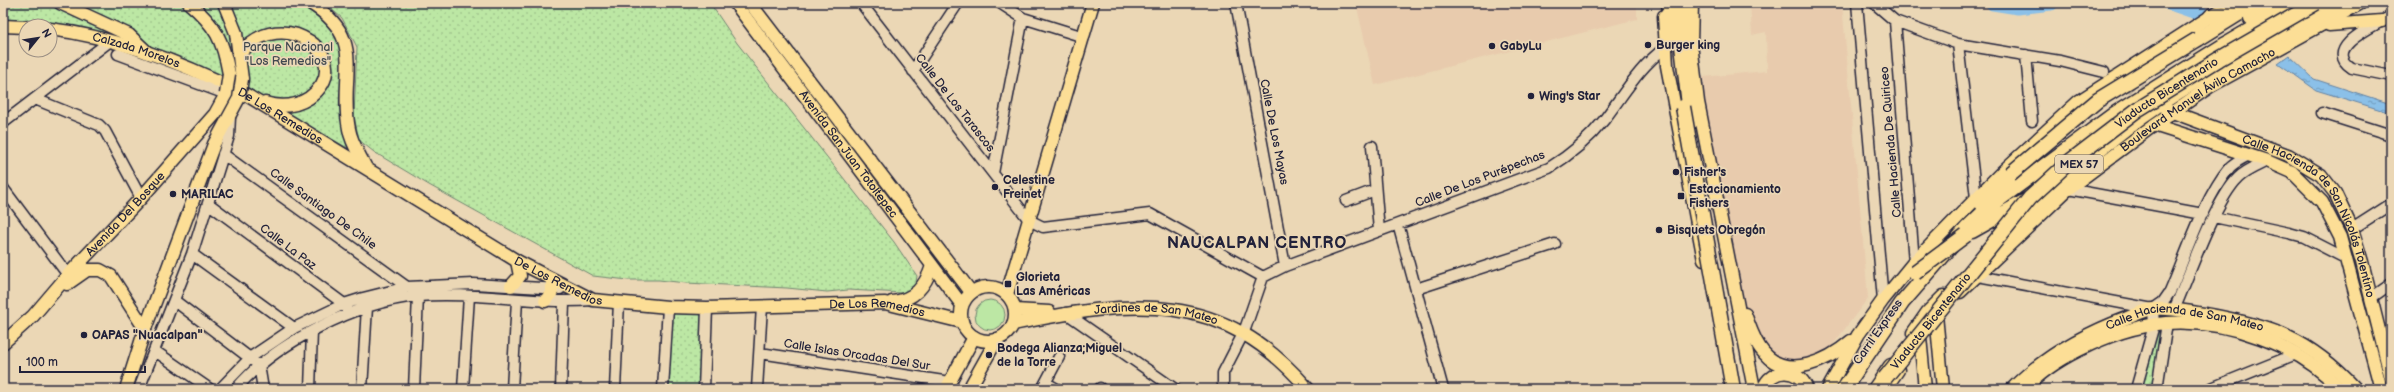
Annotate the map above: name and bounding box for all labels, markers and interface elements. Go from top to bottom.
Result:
north arrow [18,18,58,58]
text: N [39,26,54,40]
street label: Calzada Morelos [91,29,182,71]
place label: Burger king [1656,38,1720,53]
place label: GabyLu [1500,39,1542,54]
park label: Parque Nacional "Los Remedios" [243,40,333,69]
marker: Burger king [1643,40,1653,50]
marker: GabyLu [1487,41,1497,51]
street label: Boulevard Manuel Ávila Camacho [2117,44,2278,155]
street label: Calle De Los Tarascos [912,51,998,155]
street label: Viaducto Bicentenario [2112,54,2221,132]
street label: Calle Hacienda De Quiriceo [1877,66,1905,218]
street label: Calle De Los Mayas [1256,78,1292,186]
street label: De Los Remedios [236,84,326,147]
street label: Avenida San Juan Totoltepec [796,87,901,221]
place label: Wing's Star [1539,89,1600,104]
marker: Wing's Star [1526,91,1536,101]
street label: Calle Hacienda de San Nicolás Tolentino [2240,131,2378,299]
street label: Calle De Los Purépechas [1413,147,1547,211]
road number: MEX 57 [2055,155,2103,173]
street label: Calle Santiago De Chile [267,165,379,253]
place label: Fisher's [1684,165,1726,180]
marker: Fisher's [1671,167,1681,177]
street label: Avenida Del Bosque [82,169,168,259]
place label: Celestine Freinet [1003,173,1055,202]
marker: Celestine Freinet [990,182,1000,192]
place label: Estacionamiento Fishers [1689,182,1781,211]
place label: MARILAC [181,187,234,202]
marker: MARILAC [168,189,178,199]
marker: Estacionamiento Fishers [1676,191,1686,201]
street label: Calle La Paz [257,221,320,273]
place label: Bisquets Obregón [1667,223,1766,238]
marker: Bisquets Obregón [1654,225,1664,235]
district label: NAUCALPAN CENTRO [1167,234,1347,253]
street label: De Los Remedios [512,253,603,308]
place label: Glorieta Las Américas [1016,270,1090,299]
street label: Viaducto Bicentenario [1887,270,1974,372]
marker: Glorieta Las Américas [1003,279,1013,289]
street label: De Los Remedios [829,295,927,320]
street label: Carril Express [1850,296,1906,368]
street label: Jardines de San Mateo [1093,300,1220,328]
text: Calle Hacienda de San Mateo [2103,301,2266,335]
street label: Calle Hacienda de San Mateo [2103,321,2265,335]
place label: OAPAS "Nuacalpan" [92,328,203,343]
marker: OAPAS "Nuacalpan" [79,330,89,340]
street label: Calle Islas Orcadas Del Sur [783,336,932,374]
place label: Bodega Alianza;Miguel de la Torre [997,341,1122,370]
scale bar [20,348,145,374]
marker: Bodega Alianza;Miguel de la Torre [984,350,994,360]
text: 100 m [26,355,58,370]

